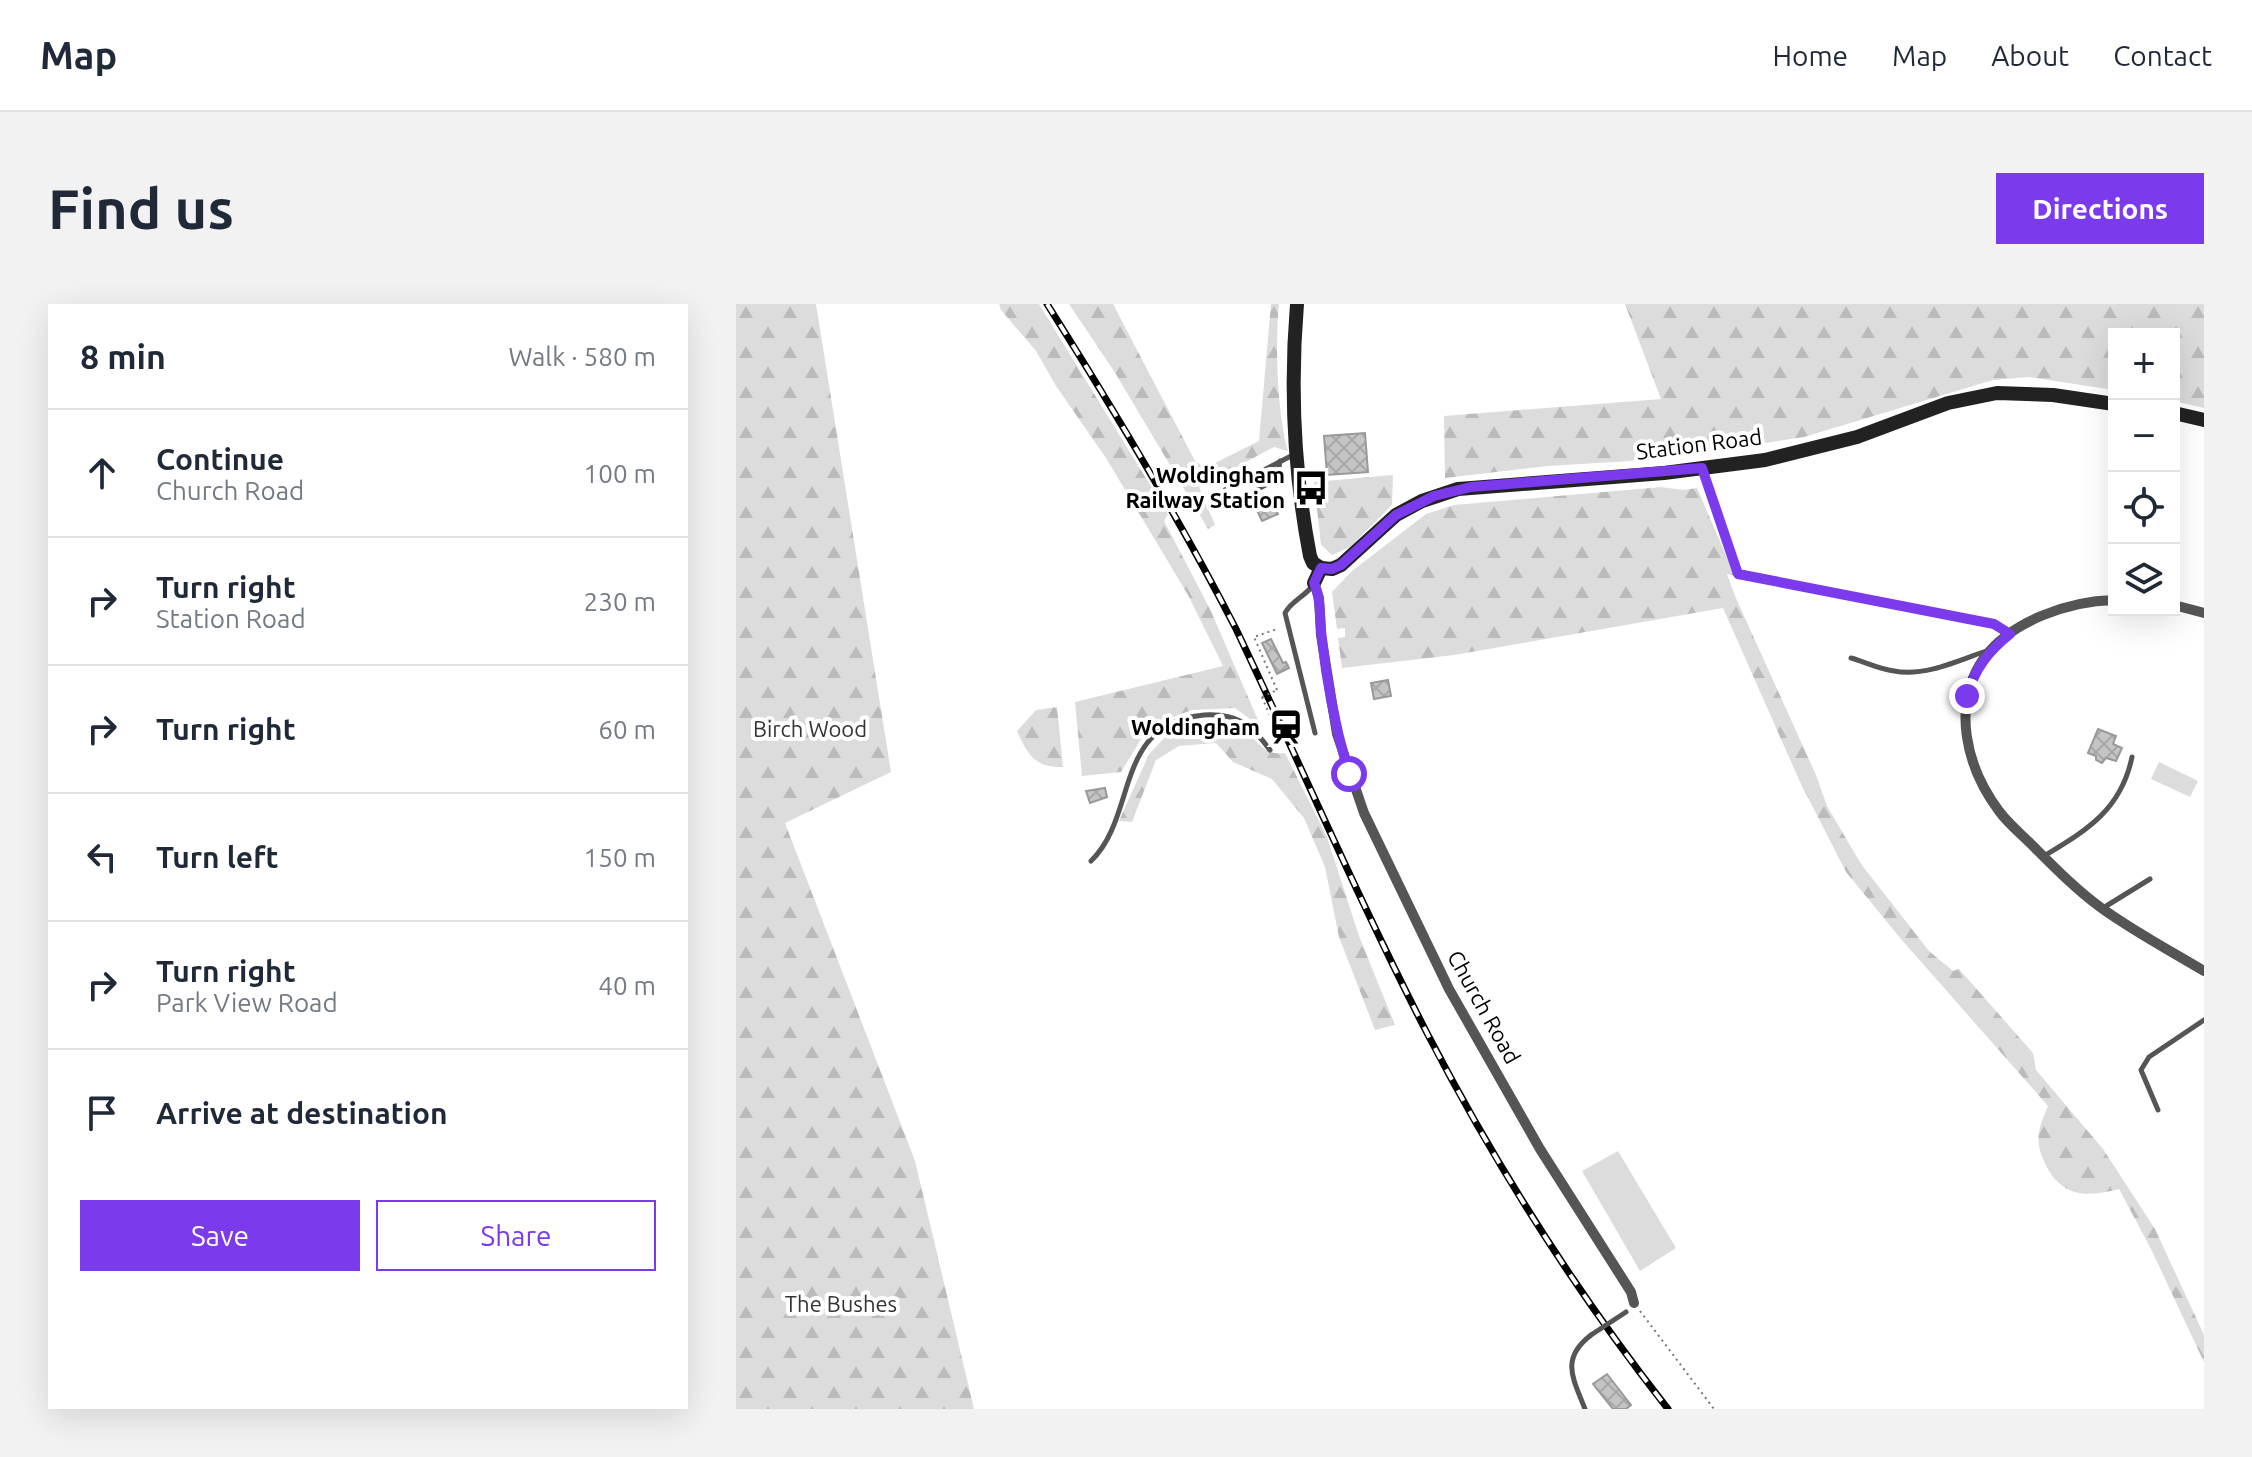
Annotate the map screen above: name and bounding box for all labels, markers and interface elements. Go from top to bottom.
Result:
text: Map [40,34,117,76]
text: Home [1773,40,1848,71]
text: Map [1892,40,1947,71]
text: About [1991,40,2069,71]
text: Contact [2113,40,2212,71]
button: Directions [1996,173,2204,244]
text: Find us [48,177,234,240]
map controls [2108,328,2180,616]
button: + [2108,328,2180,400]
text: 8 min [80,337,166,375]
text: Walk · 580 m [508,342,656,371]
button: − [2108,400,2180,472]
street label: Station Road [1635,423,1763,464]
text: Continue [156,442,284,476]
icon: ahead [80,451,124,495]
text: 100 m [584,459,656,488]
place label: Woldingham Railway Station [1126,462,1285,512]
bus stop icon: Woldingham Railway Station [1292,469,1330,507]
button: locate [2108,472,2180,544]
text: Church Road [156,476,304,505]
button: layers [2108,544,2180,616]
text: Turn right [156,570,296,604]
icon: right [80,579,124,623]
text: 230 m [584,587,656,616]
text: Station Road [156,604,306,633]
route end [1949,678,1985,714]
icon: right [80,707,124,751]
station icon: Woldingham [1267,708,1305,746]
text: Turn right [156,712,296,746]
place label: Woldingham [1131,714,1260,739]
text: 60 m [598,715,656,744]
park label: Birch Wood [753,716,867,741]
route start [1331,756,1367,792]
icon: left [80,835,124,879]
text: Turn left [156,840,278,874]
text: 150 m [584,843,656,872]
street label: Church Road [1443,946,1526,1068]
text: Turn right [156,954,296,988]
icon: right [80,963,124,1007]
text: 40 m [598,971,656,1000]
text: Park View Road [156,988,338,1017]
icon: arrive [80,1091,124,1135]
text: Arrive at destination [156,1096,448,1130]
button: Save [80,1200,360,1271]
button: Share [376,1200,656,1271]
park label: The Bushes [785,1291,897,1316]

